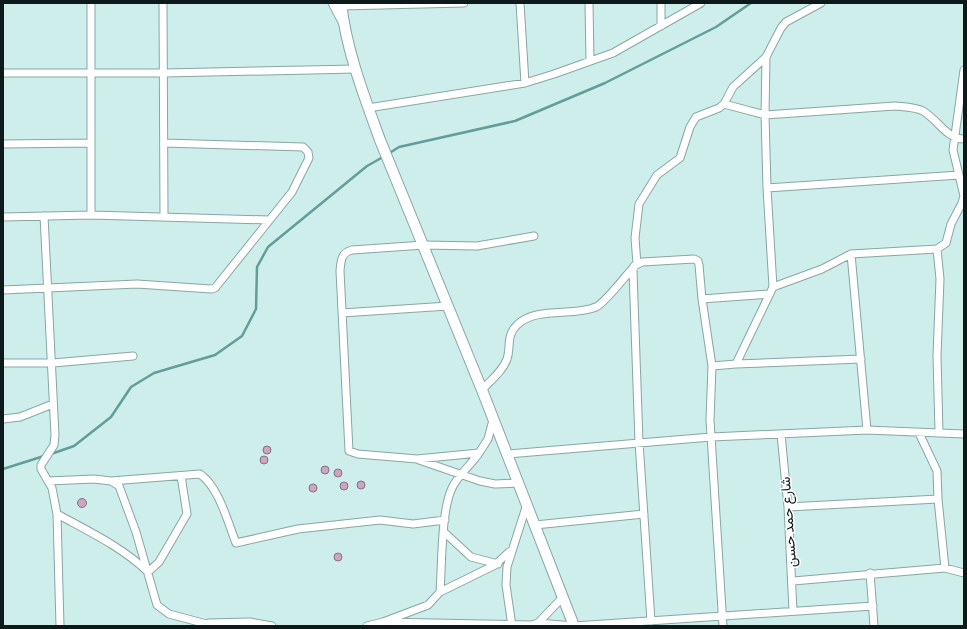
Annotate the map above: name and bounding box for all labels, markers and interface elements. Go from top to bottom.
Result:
street label: شارع حمد حسن [777,476,802,568]

